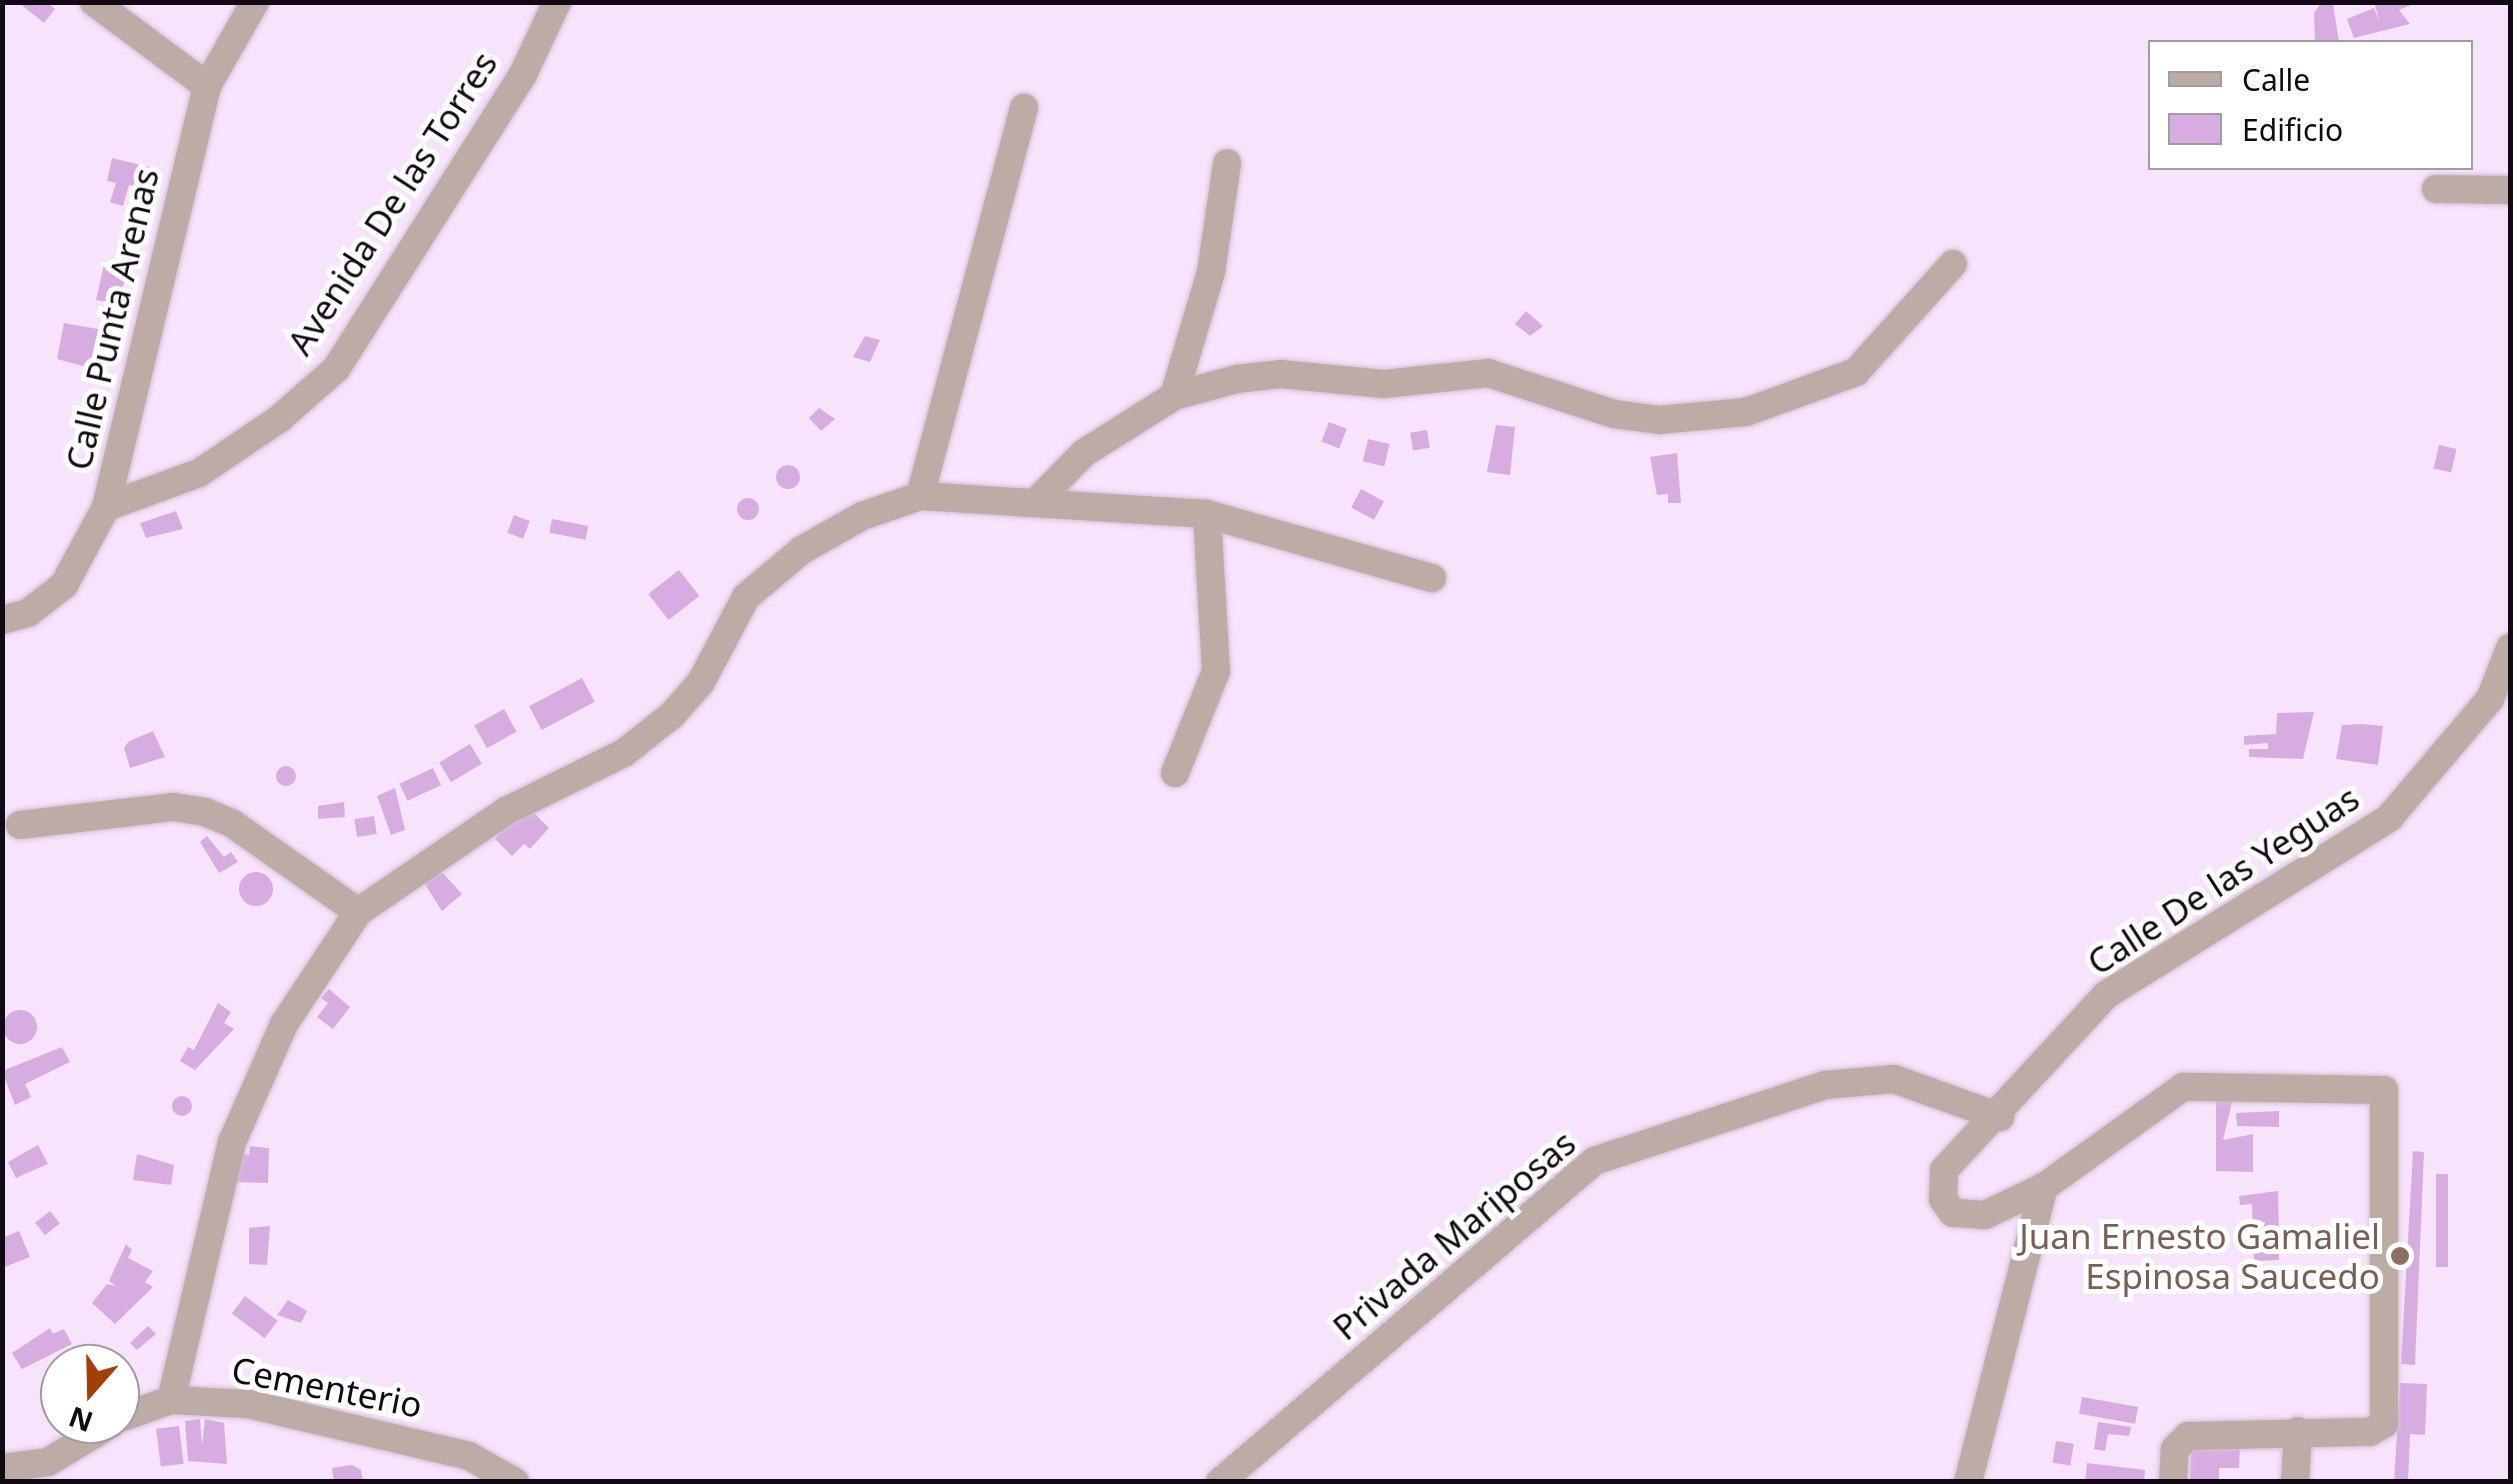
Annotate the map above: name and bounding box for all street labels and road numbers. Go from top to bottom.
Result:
street label: Avenida De las Torres [278,44,506,362]
street label: Calle Punta Arenas [57,164,167,474]
street label: Calle De las Yeguas [2080,777,2366,983]
street label: Privada Mariposas [1324,1122,1584,1348]
street label: Cementerio [228,1348,426,1426]

